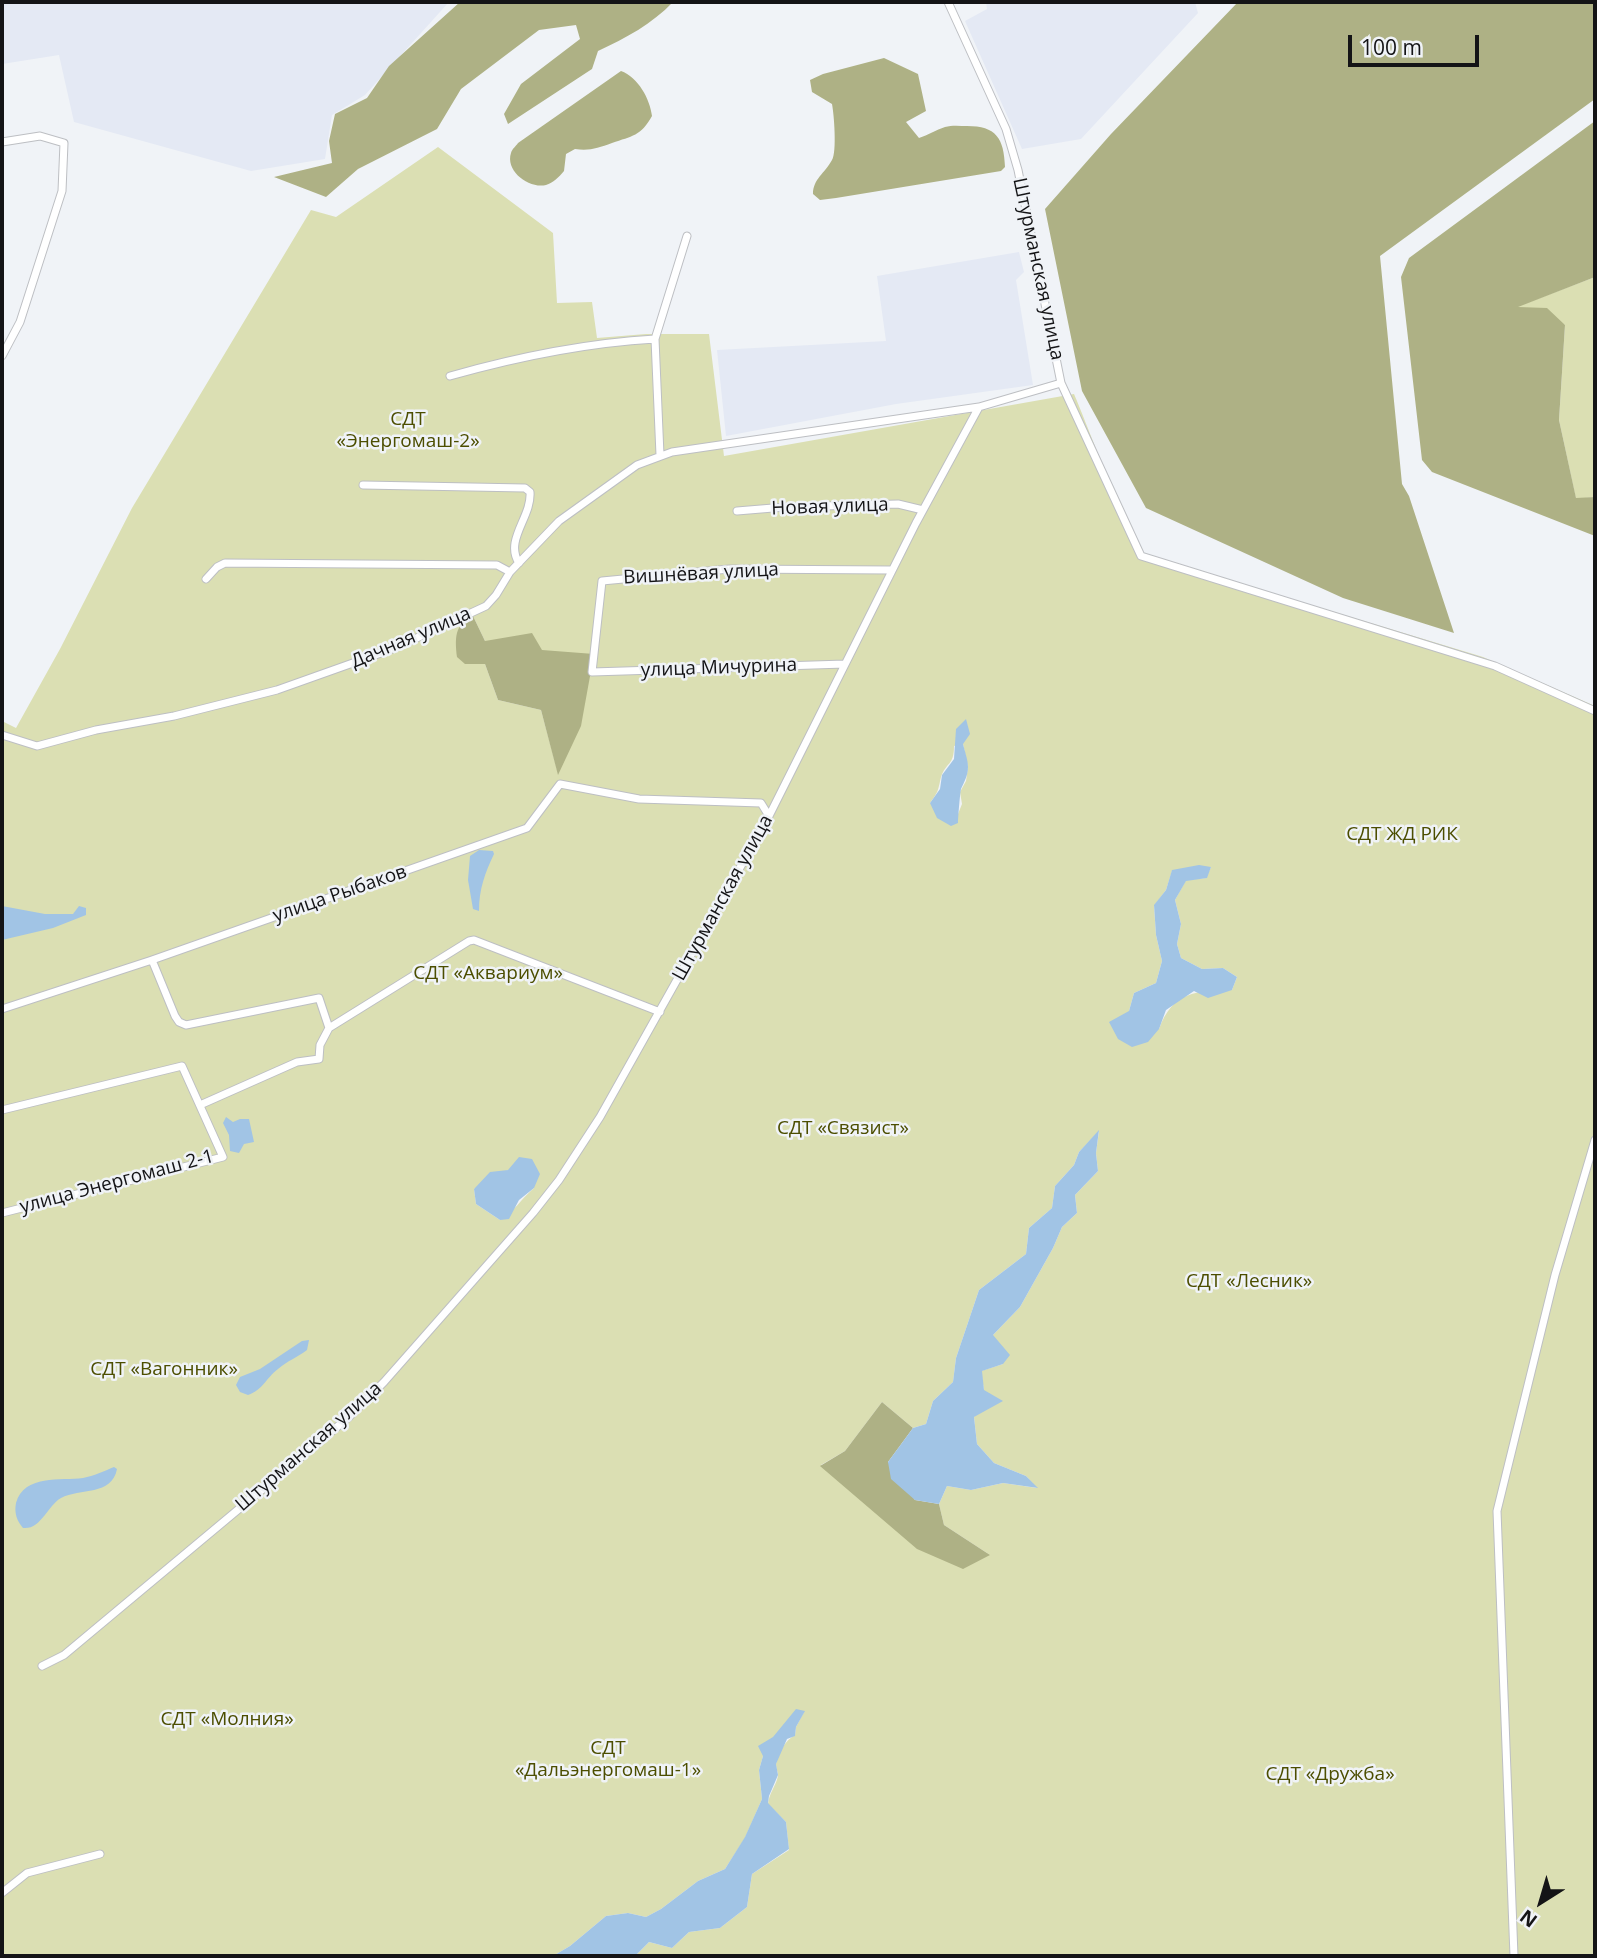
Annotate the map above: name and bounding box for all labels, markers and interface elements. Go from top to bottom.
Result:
scale bar [1352,21,1483,65]
text: 100 m [1361,33,1422,61]
street label: Штурманская улица [1008,176,1068,362]
park label: СДТ «Энергомаш-2» [336,409,480,453]
street label: Новая улица [771,494,889,520]
street label: Вишнёвая улица [623,559,779,589]
street label: Дачная улица [348,602,474,674]
street label: улица Мичурина [640,654,798,682]
street label: Штурманская улица [668,811,778,985]
park label: СДТ ЖД РИК [1346,824,1458,846]
street label: улица Рыбаков [270,860,410,928]
park label: СДТ «Аквариум» [413,963,563,985]
park label: СДТ «Связист» [777,1118,909,1140]
street label: улица Энергомаш 2-1 [17,1145,217,1219]
park label: СДТ «Лесник» [1186,1271,1312,1293]
park label: СДТ «Вагонник» [90,1359,238,1381]
street label: Штурманская улица [231,1377,387,1517]
park label: СДТ «Молния» [160,1709,294,1731]
park label: СДТ «Дальэнергомаш-1» [515,1738,701,1782]
park label: СДТ «Дружба» [1265,1764,1395,1786]
north arrow [1506,1867,1576,1937]
text: N [1514,1904,1542,1934]

